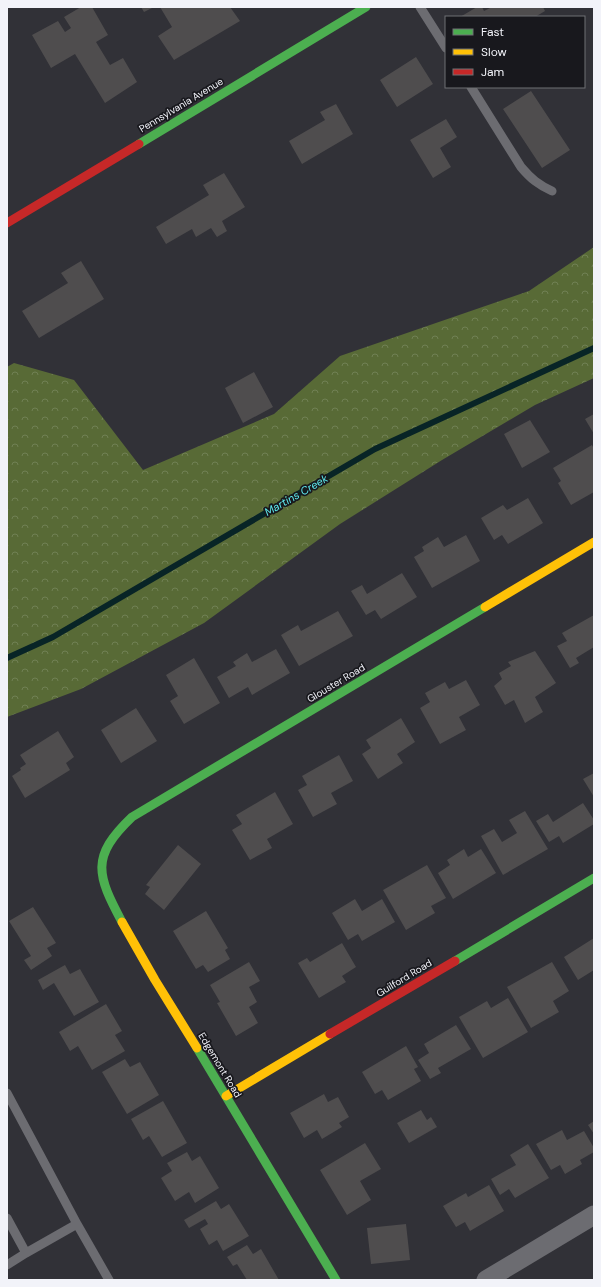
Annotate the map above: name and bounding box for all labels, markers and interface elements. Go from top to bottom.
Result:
legend [445,16,585,88]
text: Fast [481,24,504,40]
text: Slow [481,44,507,60]
text: Jam [481,64,504,80]
street label: Pennsylvania Avenue [137,75,226,135]
water label: Martins Creek [262,471,331,519]
street label: Glouster Road [305,661,367,705]
street label: Guilford Road [374,956,434,1000]
street label: Edgemont Road [196,1030,244,1100]

